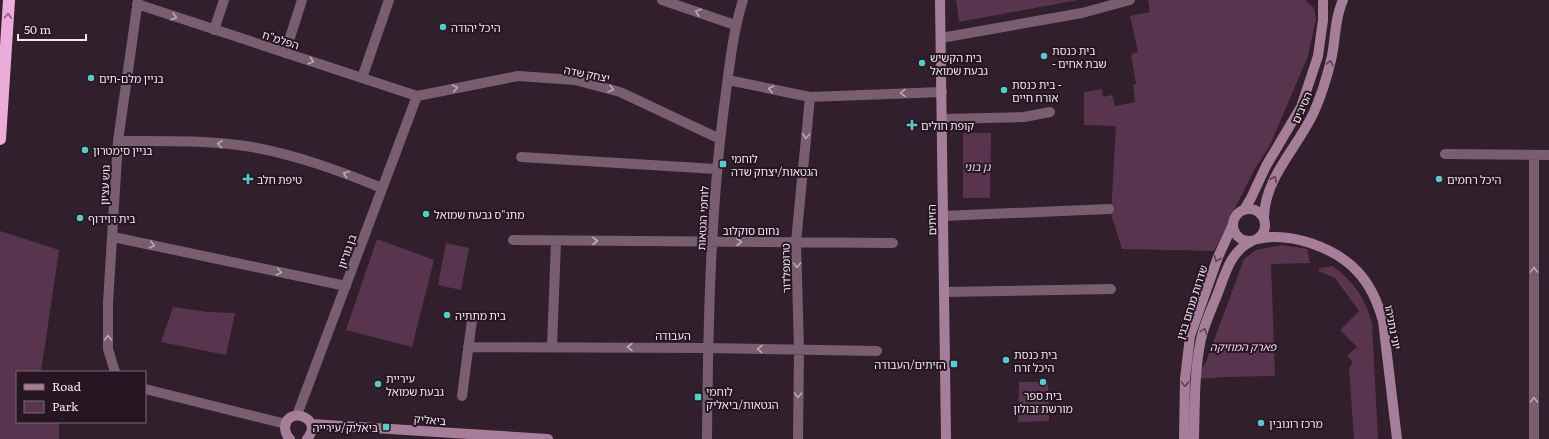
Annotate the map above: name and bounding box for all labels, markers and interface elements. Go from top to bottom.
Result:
one-way arrow [695,9,702,17]
one-way arrow [171,12,178,20]
one-way arrow [3,13,12,19]
scale bar [18,16,86,42]
place label: היכל יהודה [451,19,501,35]
text: 50 m [24,20,51,38]
marker: היכל יהודה [438,22,448,32]
street label: הפלמ"ח [260,26,302,53]
place label: בית כנסת - שבת אחים [1052,42,1107,71]
place label: בית הקשיש גבעת שמואל [930,49,988,78]
marker: בית כנסת - שבת אחים [1039,51,1049,61]
one-way arrow [307,56,314,65]
marker: בית הקשיש גבעת שמואל [917,58,927,68]
one-way arrow [1325,60,1333,66]
street label: יצחק שדה [563,61,611,85]
place label: בניין מלם-תים [99,70,164,86]
marker: בניין מלם-תים [86,73,96,83]
place label: בית כנסת - אורח חיים [1012,76,1062,105]
one-way arrow [452,85,458,93]
one-way arrow [608,85,614,93]
one-way arrow [768,85,775,93]
marker: בית כנסת - אורח חיים [999,85,1009,95]
street label: הסיבים [1287,88,1315,125]
one-way arrow [900,89,906,97]
place label: קופת חולים [921,117,974,133]
marker: קופת חולים [906,119,918,131]
one-way arrow [802,133,811,139]
one-way arrow [217,140,223,149]
place label: בניין סימטרון [93,142,153,158]
marker: בניין סימטרון [80,145,90,155]
place label: לוחמי הגטאות/יצחק שדה [731,150,818,179]
park label: גן בוני [964,158,991,174]
marker: לוחמי הגטאות/יצחק שדה [718,159,728,169]
street label: גוש עציון [95,164,113,206]
one-way arrow [343,170,350,178]
place label: טיפת חלב [257,171,302,187]
place label: היכל רחמים [1447,171,1502,187]
marker: טיפת חלב [242,173,254,185]
marker: היכל רחמים [1434,174,1444,184]
one-way arrow [1269,176,1277,184]
street label: לוחמי הגטאות [692,185,712,251]
street label: הזיתים [923,204,939,236]
place label: מתנ"ס גבעת שמואל [434,206,524,222]
marker: מתנ"ס גבעת שמואל [421,209,431,219]
place label: בית דוידוף [88,210,136,226]
marker: בית דוידוף [75,213,85,223]
street label: נחום סוקלוב [723,222,779,238]
street label: בן גוריון [332,232,360,270]
one-way arrow [592,237,598,245]
one-way arrow [736,238,742,246]
one-way arrow [148,240,155,248]
street label: טרומפלדור [777,243,793,293]
one-way arrow [1214,256,1222,263]
one-way arrow [793,262,801,268]
street label: שדרות מנחם בגין [1171,263,1211,341]
one-way arrow [1530,267,1538,273]
one-way arrow [275,268,282,276]
street label: יוני נתניהו [1382,303,1406,351]
place label: בית מתתיה [455,307,506,323]
marker: בית מתתיה [442,310,452,320]
street label: העבודה [655,327,691,343]
one-way arrow [1199,327,1207,334]
one-way arrow [104,335,112,341]
park label: פארק המוזיקה [1210,338,1278,354]
one-way arrow [627,343,633,351]
one-way arrow [757,344,763,353]
place label: בית כנסת היכל זרח [1014,346,1058,375]
marker: בית כנסת היכל זרח [1001,355,1011,365]
place label: הזיתים/העבודה [874,356,946,372]
marker: הזיתים/העבודה [949,359,959,369]
place label: עיריית גבעת שמואל [386,370,444,399]
legend [16,371,146,423]
text: Road [52,377,82,395]
marker: בית ספר מורשת זבולון [1038,377,1048,387]
marker: עיריית גבעת שמואל [373,379,383,389]
one-way arrow [1181,381,1189,387]
place label: לוחמי הגטאות/ביאליק [706,383,779,412]
place label: בית ספר מורשת זבולון [1013,387,1073,416]
marker: לוחמי הגטאות/ביאליק [693,392,703,402]
one-way arrow [794,392,802,398]
text: Park [52,397,79,415]
one-way arrow [1530,397,1538,403]
street label: ביאליק [413,410,447,428]
place label: מרכז רוגובין [1269,415,1323,431]
marker: מרכז רוגובין [1256,418,1266,428]
place label: ביאליק/עירייה [313,419,378,435]
marker: ביאליק/עירייה [381,422,391,432]

